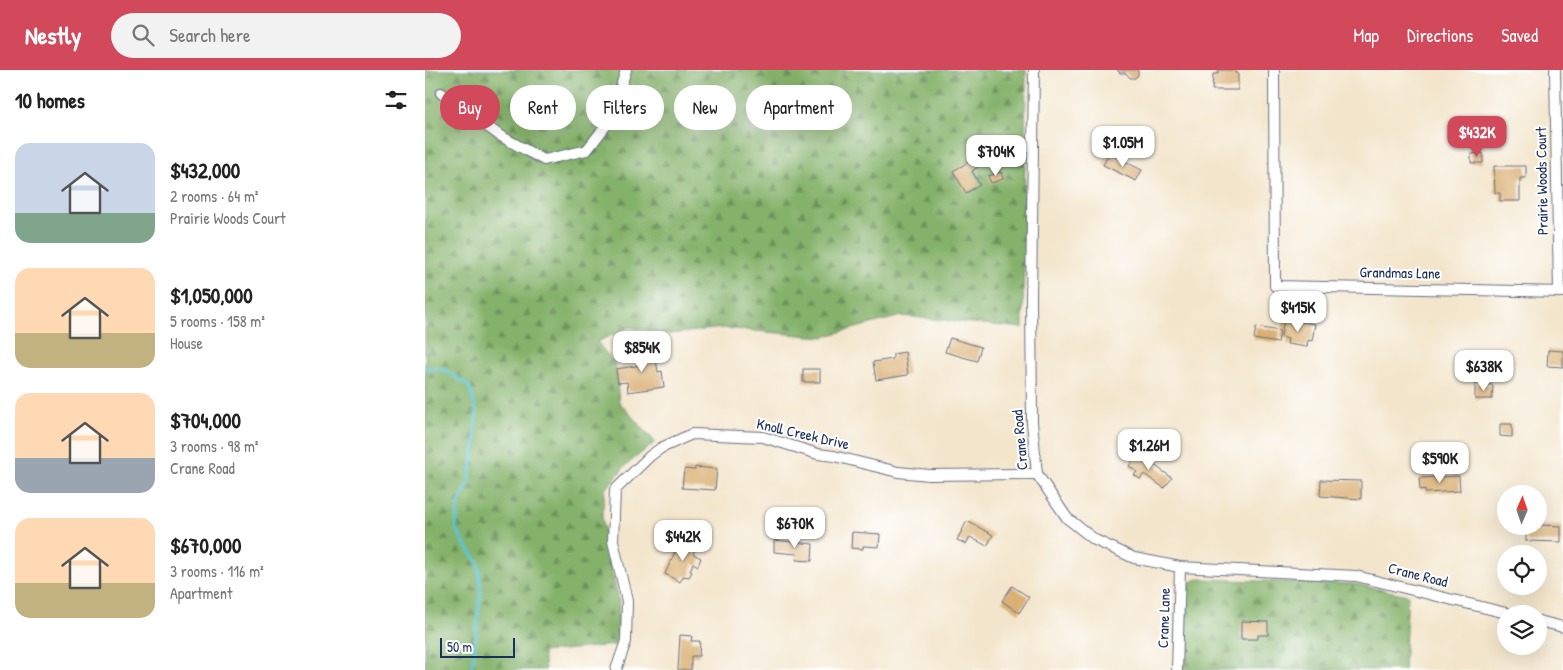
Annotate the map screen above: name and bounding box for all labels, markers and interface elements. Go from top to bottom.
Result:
search box [111,13,461,58]
text: Nestly [25,19,81,51]
icon: search [129,21,157,49]
text: Search here [169,22,251,48]
text: Map [1354,23,1379,48]
text: Directions [1407,23,1473,48]
text: Saved [1501,23,1538,48]
chip: Buy [440,85,500,130]
chip: Rent [510,85,576,130]
chip: Filters [586,85,664,130]
chip: New [674,85,736,130]
chip: Apartment [746,85,852,130]
text: 10 homes [15,86,85,115]
icon: filters [382,86,410,114]
pin: $432K [1442,116,1512,158]
text: $432K [1458,121,1496,143]
pin: $1.05M [1082,126,1164,168]
street label: Prairie Woods Court [1530,126,1553,235]
text: $1.05M [1103,131,1143,153]
pin: $704K [961,134,1031,177]
text: $704K [977,140,1015,162]
text: $432,000 [170,156,240,185]
icon: home [55,163,115,223]
text: 2 rooms · 64 m² [170,185,258,207]
text: Prairie Woods Court [170,207,286,229]
street label: Grandmas Lane [1359,261,1441,284]
text: $1,050,000 [170,281,253,310]
icon: home [55,288,115,348]
pin: $415K [1263,290,1333,333]
text: $415K [1280,296,1316,318]
text: 5 rooms · 158 m² [170,310,265,332]
pin: $854K [607,330,677,373]
text: House [170,332,203,354]
text: $854K [624,336,660,358]
pin: $638K [1449,350,1519,392]
text: $638K [1466,355,1502,377]
text: $704,000 [170,406,241,435]
street label: Crane Road [1006,409,1033,471]
icon: home [55,413,115,473]
street label: Knoll Creek Drive [755,413,852,454]
pin: $1.26M [1108,428,1190,471]
text: $1.26M [1129,434,1169,456]
text: 3 rooms · 98 m² [170,435,259,457]
pin: $590K [1405,442,1475,484]
text: $590K [1422,447,1458,469]
text: Crane Road [170,457,235,479]
north arrow [1497,485,1547,535]
map controls [1497,485,1547,655]
pin: $670K [760,506,830,549]
text: $670K [776,512,814,534]
pin: $442K [648,520,718,562]
text: $442K [665,525,701,547]
text: $670,000 [170,531,241,560]
icon: home [55,538,115,598]
button: locate [1497,545,1547,595]
street label: Crane Road [1386,557,1450,592]
text: 3 rooms · 116 m² [170,560,264,582]
text: Apartment [170,582,233,604]
street label: Crane Lane [1152,587,1175,648]
button: layers [1497,605,1547,655]
scale bar [440,635,515,658]
text: 50 m [447,637,472,656]

